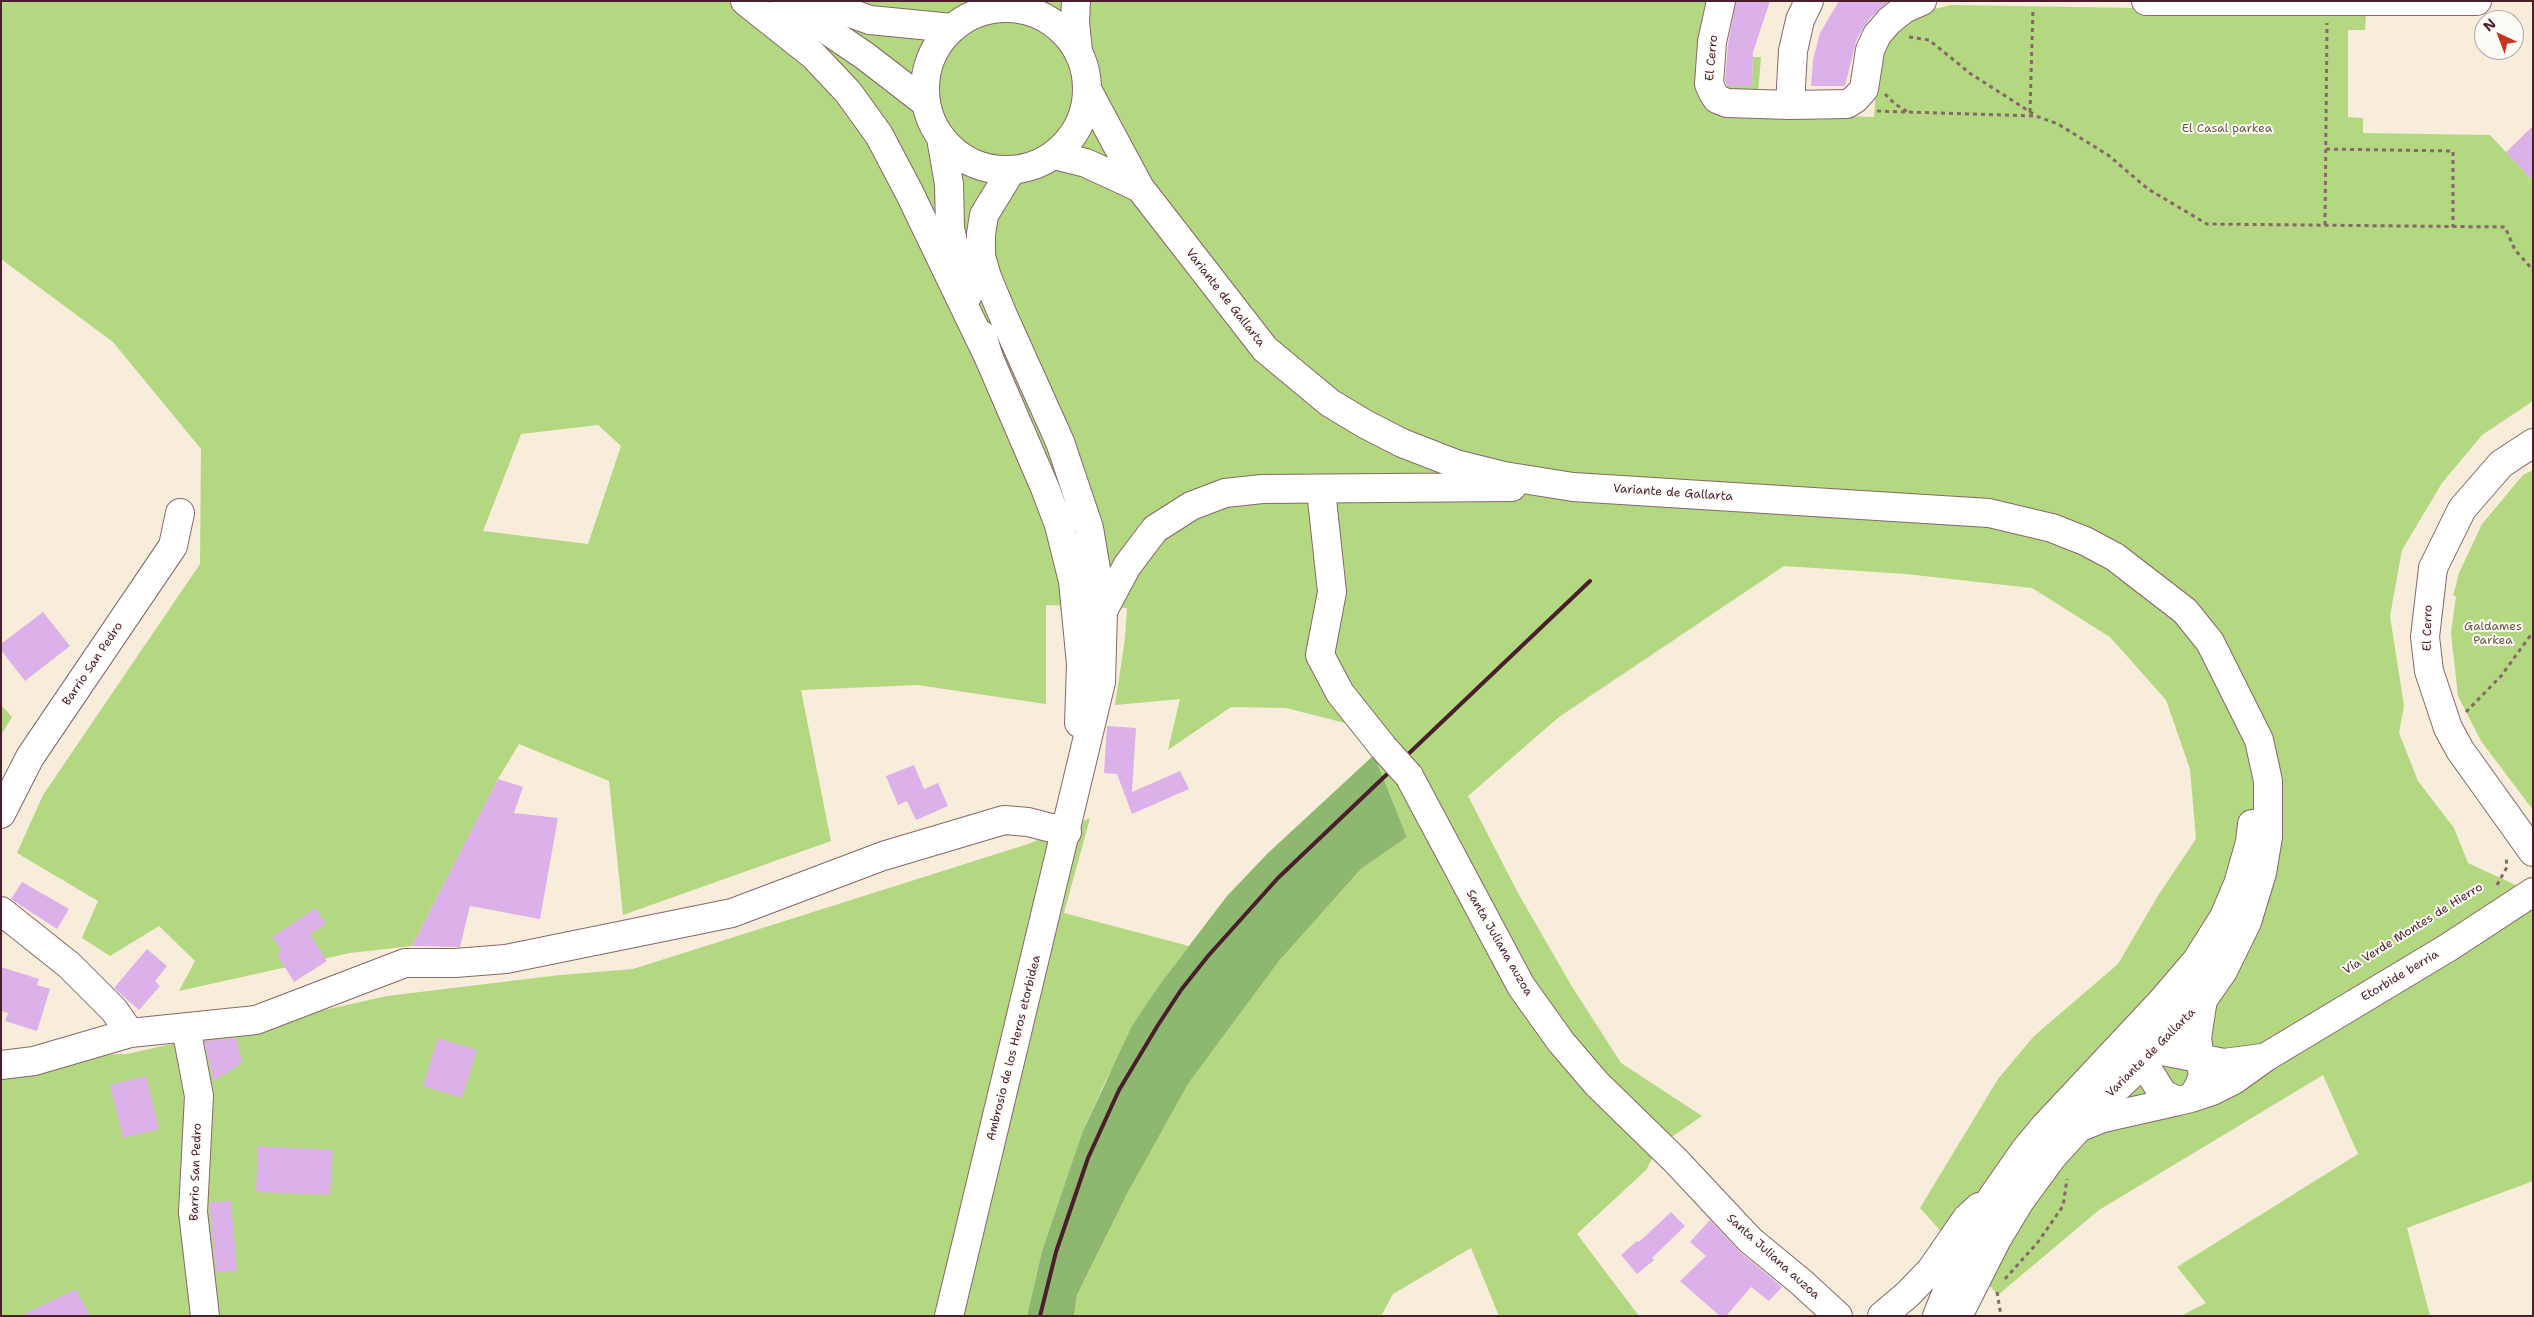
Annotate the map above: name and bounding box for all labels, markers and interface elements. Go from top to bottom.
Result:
north arrow [2474,10,2524,60]
text: N [2479,14,2500,35]
street label: El Cerro [1703,34,1721,82]
park label: El Casal parkea [2182,122,2272,136]
street label: Variante de Gallarta [1182,246,1268,350]
street label: Variante de Gallarta [1613,482,1733,504]
street label: El Cerro [2420,605,2436,651]
street label: Barrio San Pedro [60,619,126,709]
park label: Galdames Parkea [2464,620,2522,648]
street label: Vía Verde Montes de Hierro [2341,880,2485,978]
street label: Santa Juliana auzoa [1463,887,1535,999]
street label: Etorbide berria [2359,947,2441,1005]
street label: Ambrosio de los Heros etorbidea [984,954,1044,1142]
street label: Variante de Gallarta [2103,1005,2199,1101]
street label: Barrio San Pedro [187,1123,205,1221]
street label: Santa Juliana auzoa [1723,1211,1823,1303]

